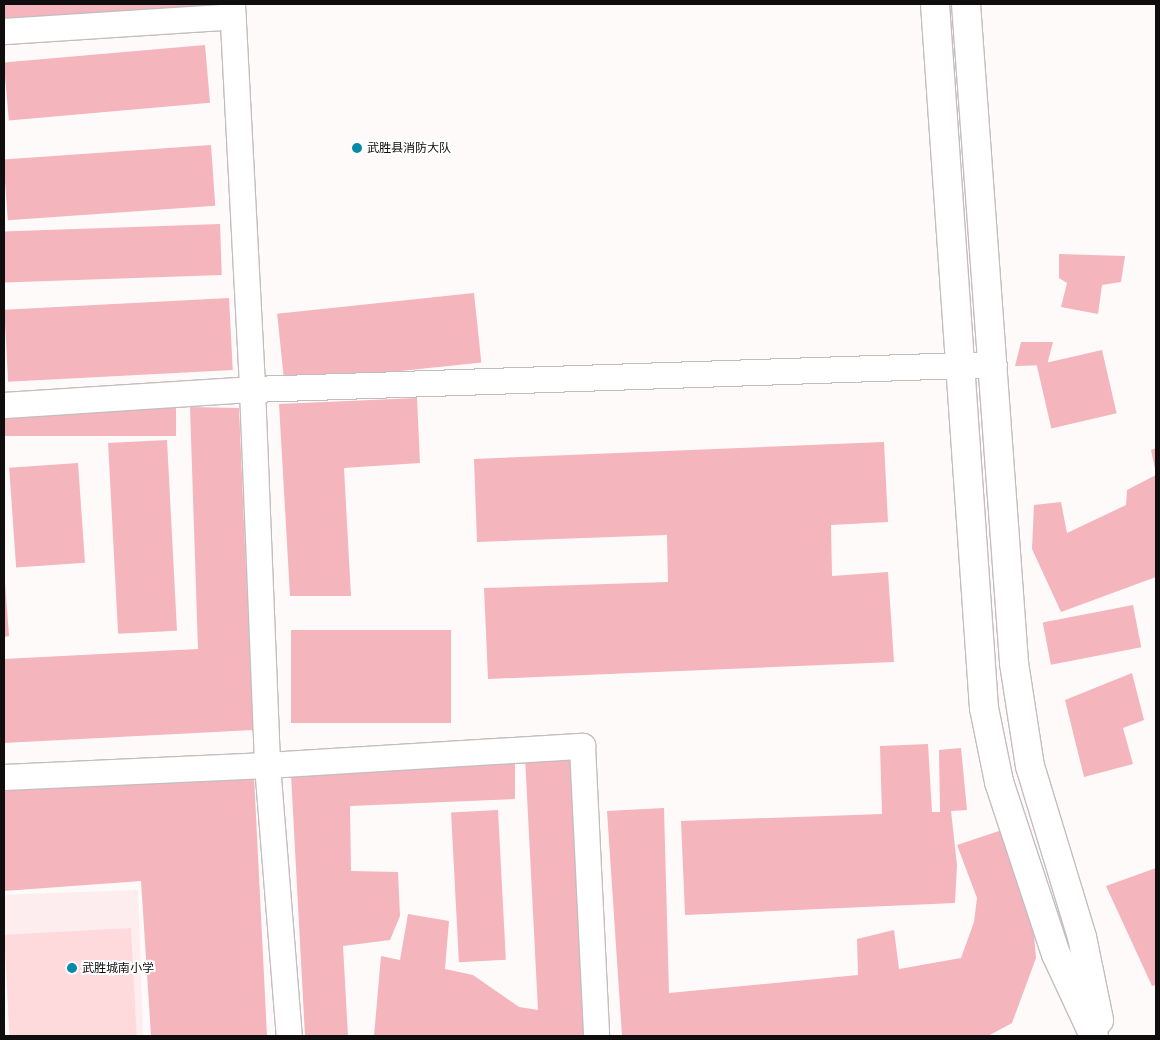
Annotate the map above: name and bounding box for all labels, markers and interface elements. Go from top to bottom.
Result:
place label: 武胜县消防大队 [367,141,451,155]
marker: 武胜县消防大队 [351,142,363,154]
place label: 武胜城南小学 [82,961,154,975]
marker: 武胜城南小学 [66,962,78,974]

